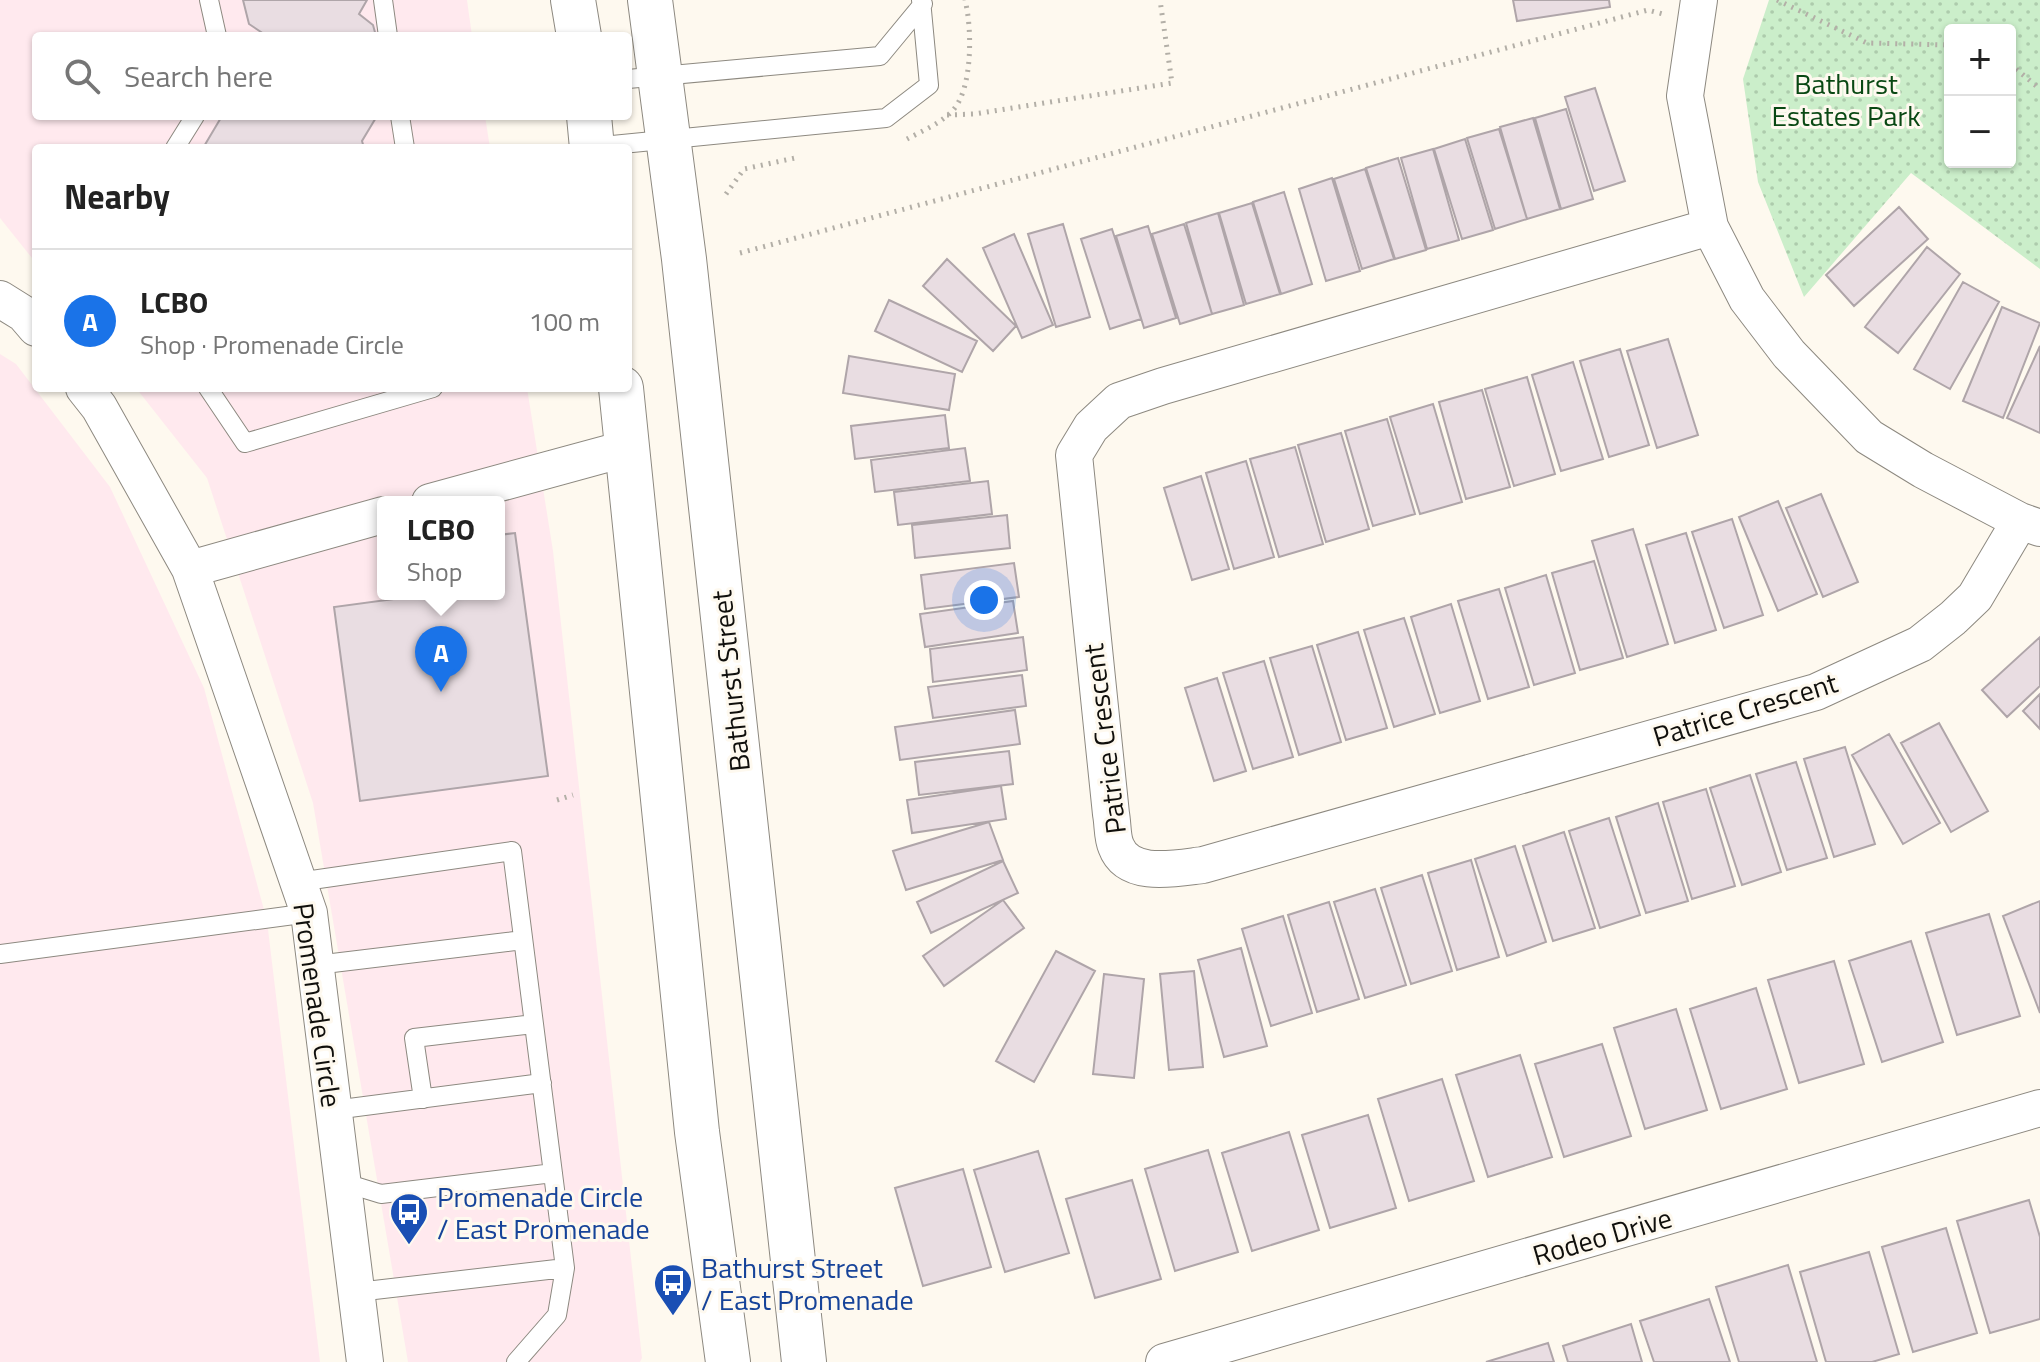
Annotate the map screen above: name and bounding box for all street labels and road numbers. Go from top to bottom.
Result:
street label: Bathurst Street [699,588,761,774]
street label: Patrice Crescent [1071,641,1137,836]
street label: Patrice Crescent [1647,660,1843,758]
street label: Promenade Circle [282,900,354,1110]
street label: Rodeo Drive [1527,1196,1677,1276]

